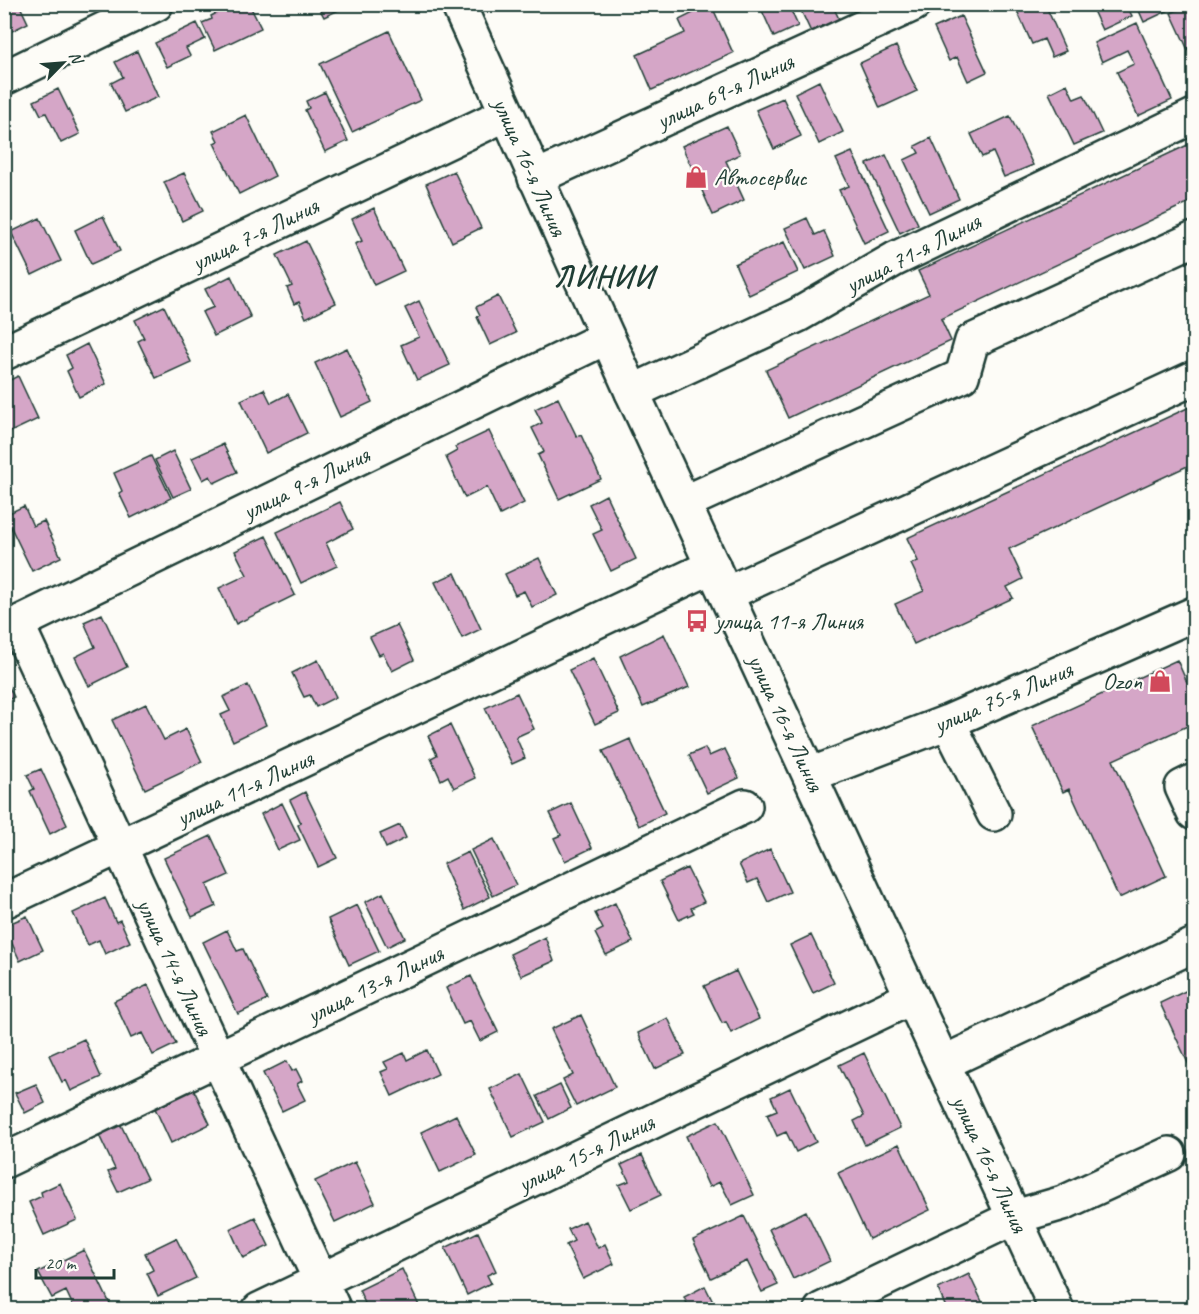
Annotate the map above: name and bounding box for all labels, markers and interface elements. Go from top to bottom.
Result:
north arrow [33,33,93,93]
street label: улица 69-я Линия [650,46,800,137]
text: N [65,48,88,69]
street label: улица 16-я Линия [485,91,574,242]
place label: Автосервис [714,162,808,192]
shop icon: Автосервис [683,164,709,190]
street label: улица 7-я Линия [185,190,324,278]
street label: улица 71-я Линия [838,205,987,301]
district label: ЛИНИИ [553,257,658,295]
street label: улица 9-я Линия [236,439,375,527]
place label: улица 11-я Линия [713,606,864,636]
bus stop icon: улица 11-я Линия [684,608,710,634]
street label: улица 16-я Линия [740,648,831,798]
street label: улица 75-я Линия [927,654,1078,741]
place label: Ozon [1103,666,1142,696]
shop icon: Ozon [1147,668,1173,694]
street label: улица 11-я Линия [170,743,320,834]
street label: улица 14-я Линия [129,892,220,1042]
street label: улица 13-я Линия [300,937,449,1031]
street label: улица 16-я Линия [944,1089,1035,1239]
street label: улица 15-я Линия [511,1106,660,1200]
scale bar [36,1242,114,1280]
text: 20 m [45,1252,78,1274]

